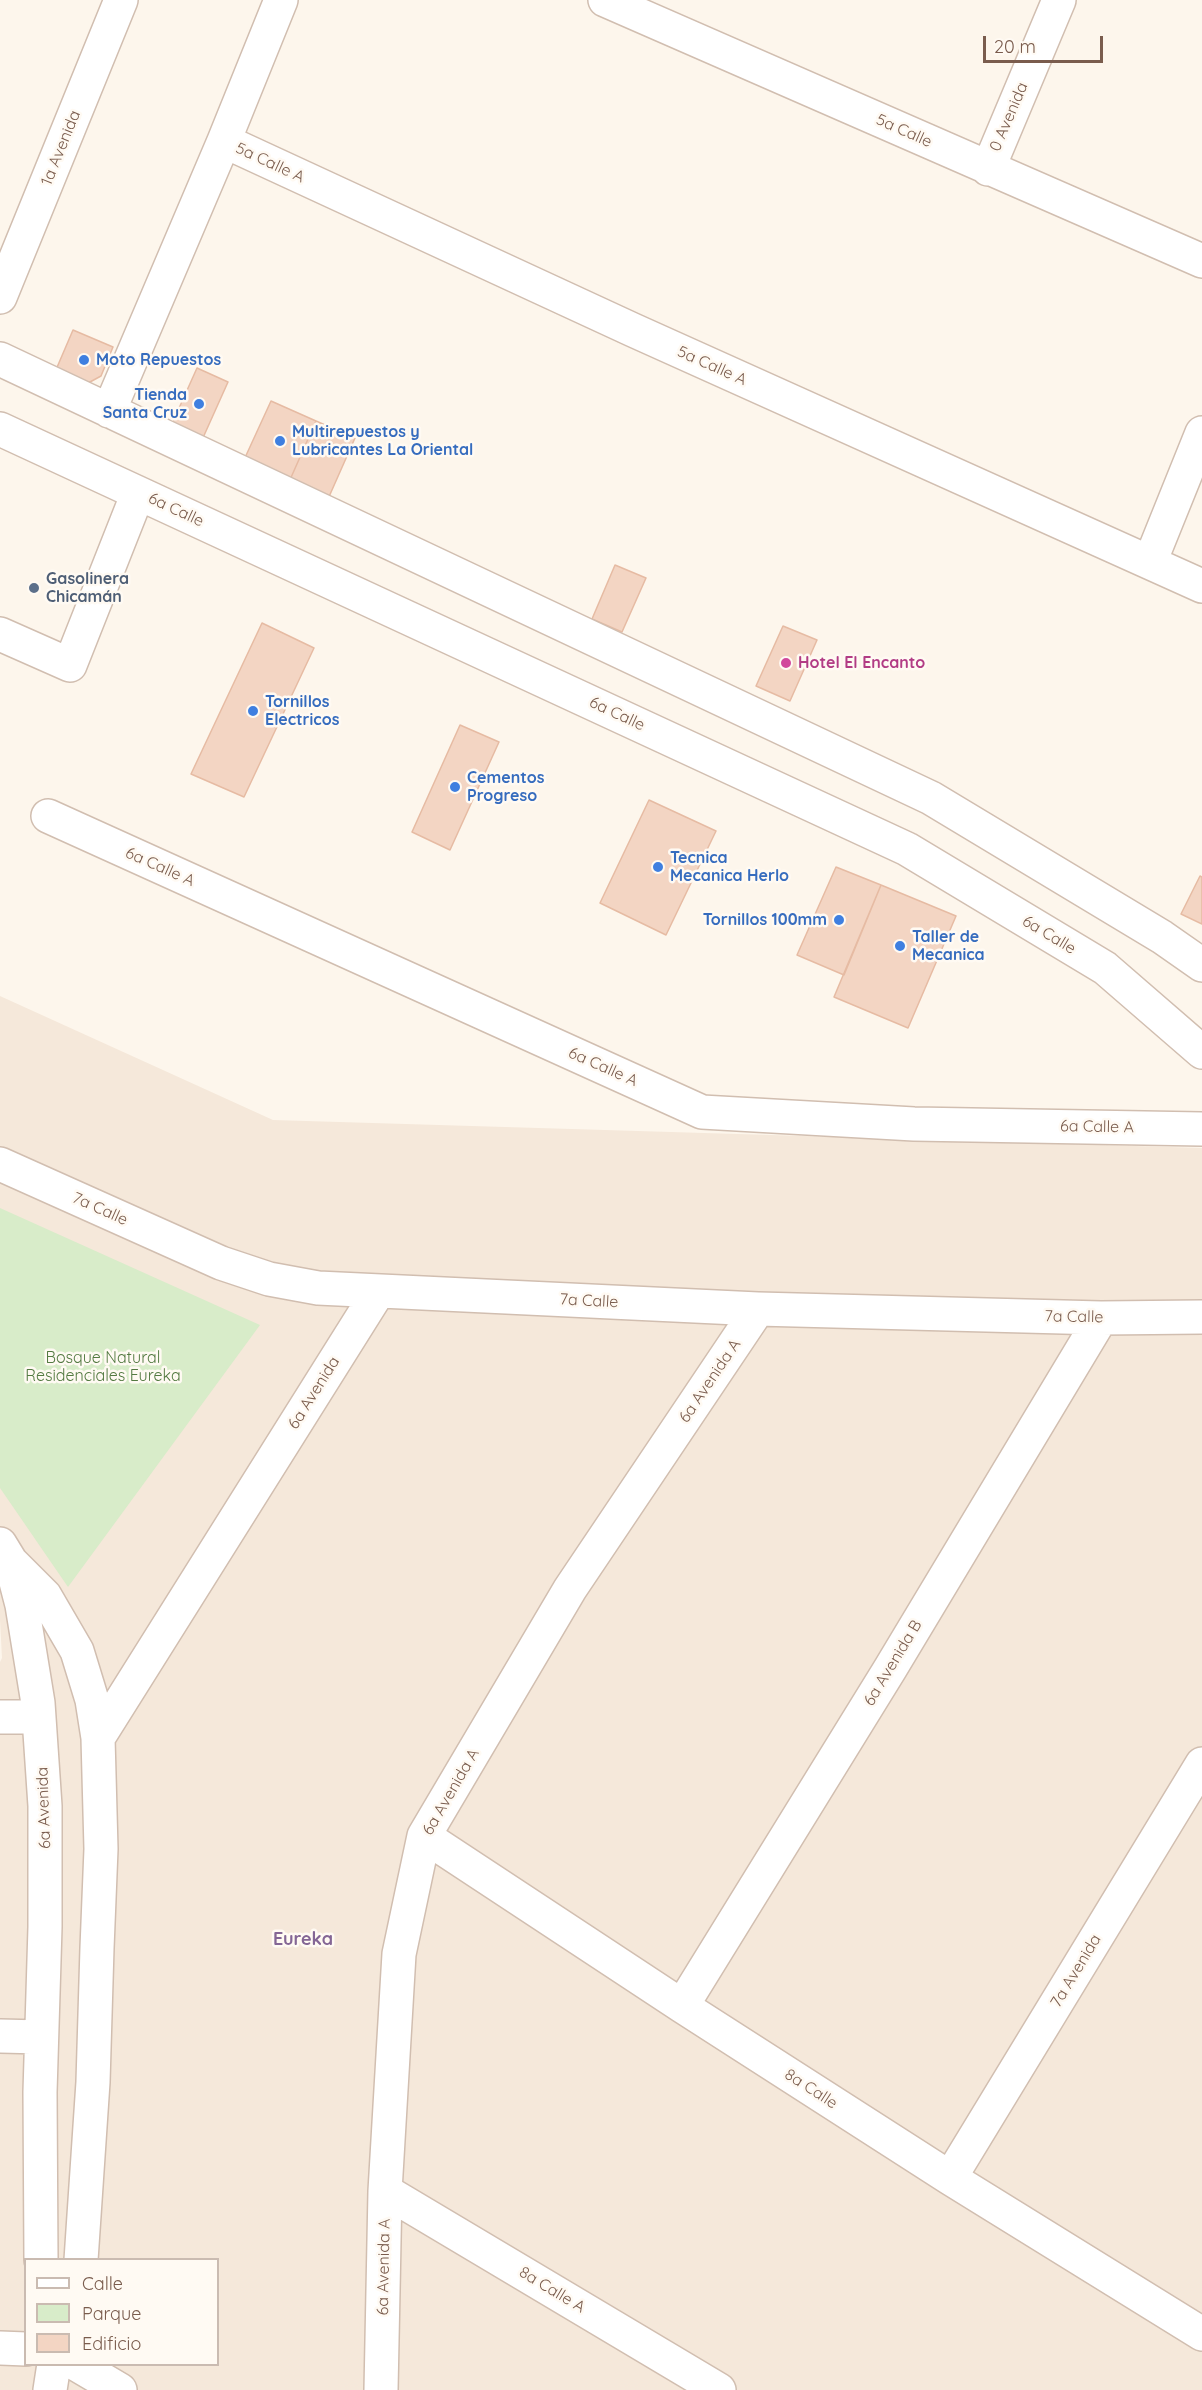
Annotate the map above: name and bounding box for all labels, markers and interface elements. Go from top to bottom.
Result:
scale bar [986,24,1106,62]
text: 20 m [994,35,1036,58]
street label: 0 Avenida [986,80,1032,154]
street label: 1a Avenida [37,108,85,188]
street label: 5a Calle [873,110,935,152]
street label: 5a Calle A [232,139,308,187]
street label: 5a Calle A [674,342,750,390]
place label: Moto Repuestos [96,350,221,370]
marker: Moto Repuestos [77,353,91,367]
place label: Tienda Santa Cruz [103,385,187,423]
marker: Tienda Santa Cruz [192,397,206,411]
place label: Multirepuestos y Lubricantes La Oriental [292,422,473,460]
marker: Multirepuestos y Lubricantes La Oriental [273,434,287,448]
street label: 6a Calle [145,489,207,531]
place label: Gasolinera Chicamán [46,569,129,607]
marker: Gasolinera Chicamán [27,581,41,595]
place label: Hotel El Encanto [798,653,925,673]
marker: Hotel El Encanto [779,656,793,670]
place label: Tornillos Electricos [265,692,339,730]
street label: 6a Calle [586,693,648,735]
marker: Tornillos Electricos [246,704,260,718]
place label: Cementos Progreso [467,768,544,806]
marker: Cementos Progreso [448,780,462,794]
street label: 6a Calle A [122,843,198,891]
place label: Tecnica Mecanica Herlo [670,848,789,886]
marker: Tecnica Mecanica Herlo [651,860,665,874]
place label: Tornillos 100mm [703,910,827,930]
street label: 6a Calle [1019,912,1079,958]
marker: Tornillos 100mm [832,913,846,927]
place label: Taller de Mecanica [912,927,985,965]
marker: Taller de Mecanica [893,939,907,953]
street label: 6a Calle A [565,1043,641,1091]
street label: 6a Calle A [1060,1117,1134,1137]
street label: 7a Calle [69,1188,131,1230]
street label: 7a Calle [559,1290,619,1312]
street label: 7a Calle [1045,1307,1103,1327]
street label: 6a Avenida A [675,1336,745,1426]
park label: Bosque Natural Residenciales Eureka [25,1348,181,1386]
street label: 6a Avenida [284,1353,344,1433]
street label: 6a Avenida B [860,1617,926,1709]
street label: 6a Avenida A [418,1745,484,1839]
street label: 6a Avenida [33,1767,55,1849]
district label: Eureka [273,1929,333,1951]
street label: 7a Avenida [1047,1931,1105,2011]
street label: 8a Calle [781,2065,841,2113]
street label: 6a Avenida A [374,2218,394,2316]
legend [24,2258,219,2366]
street label: 8a Calle A [515,2263,589,2317]
text: Calle [82,2272,123,2295]
text: Parque [82,2302,141,2325]
text: Edificio [82,2332,141,2355]

